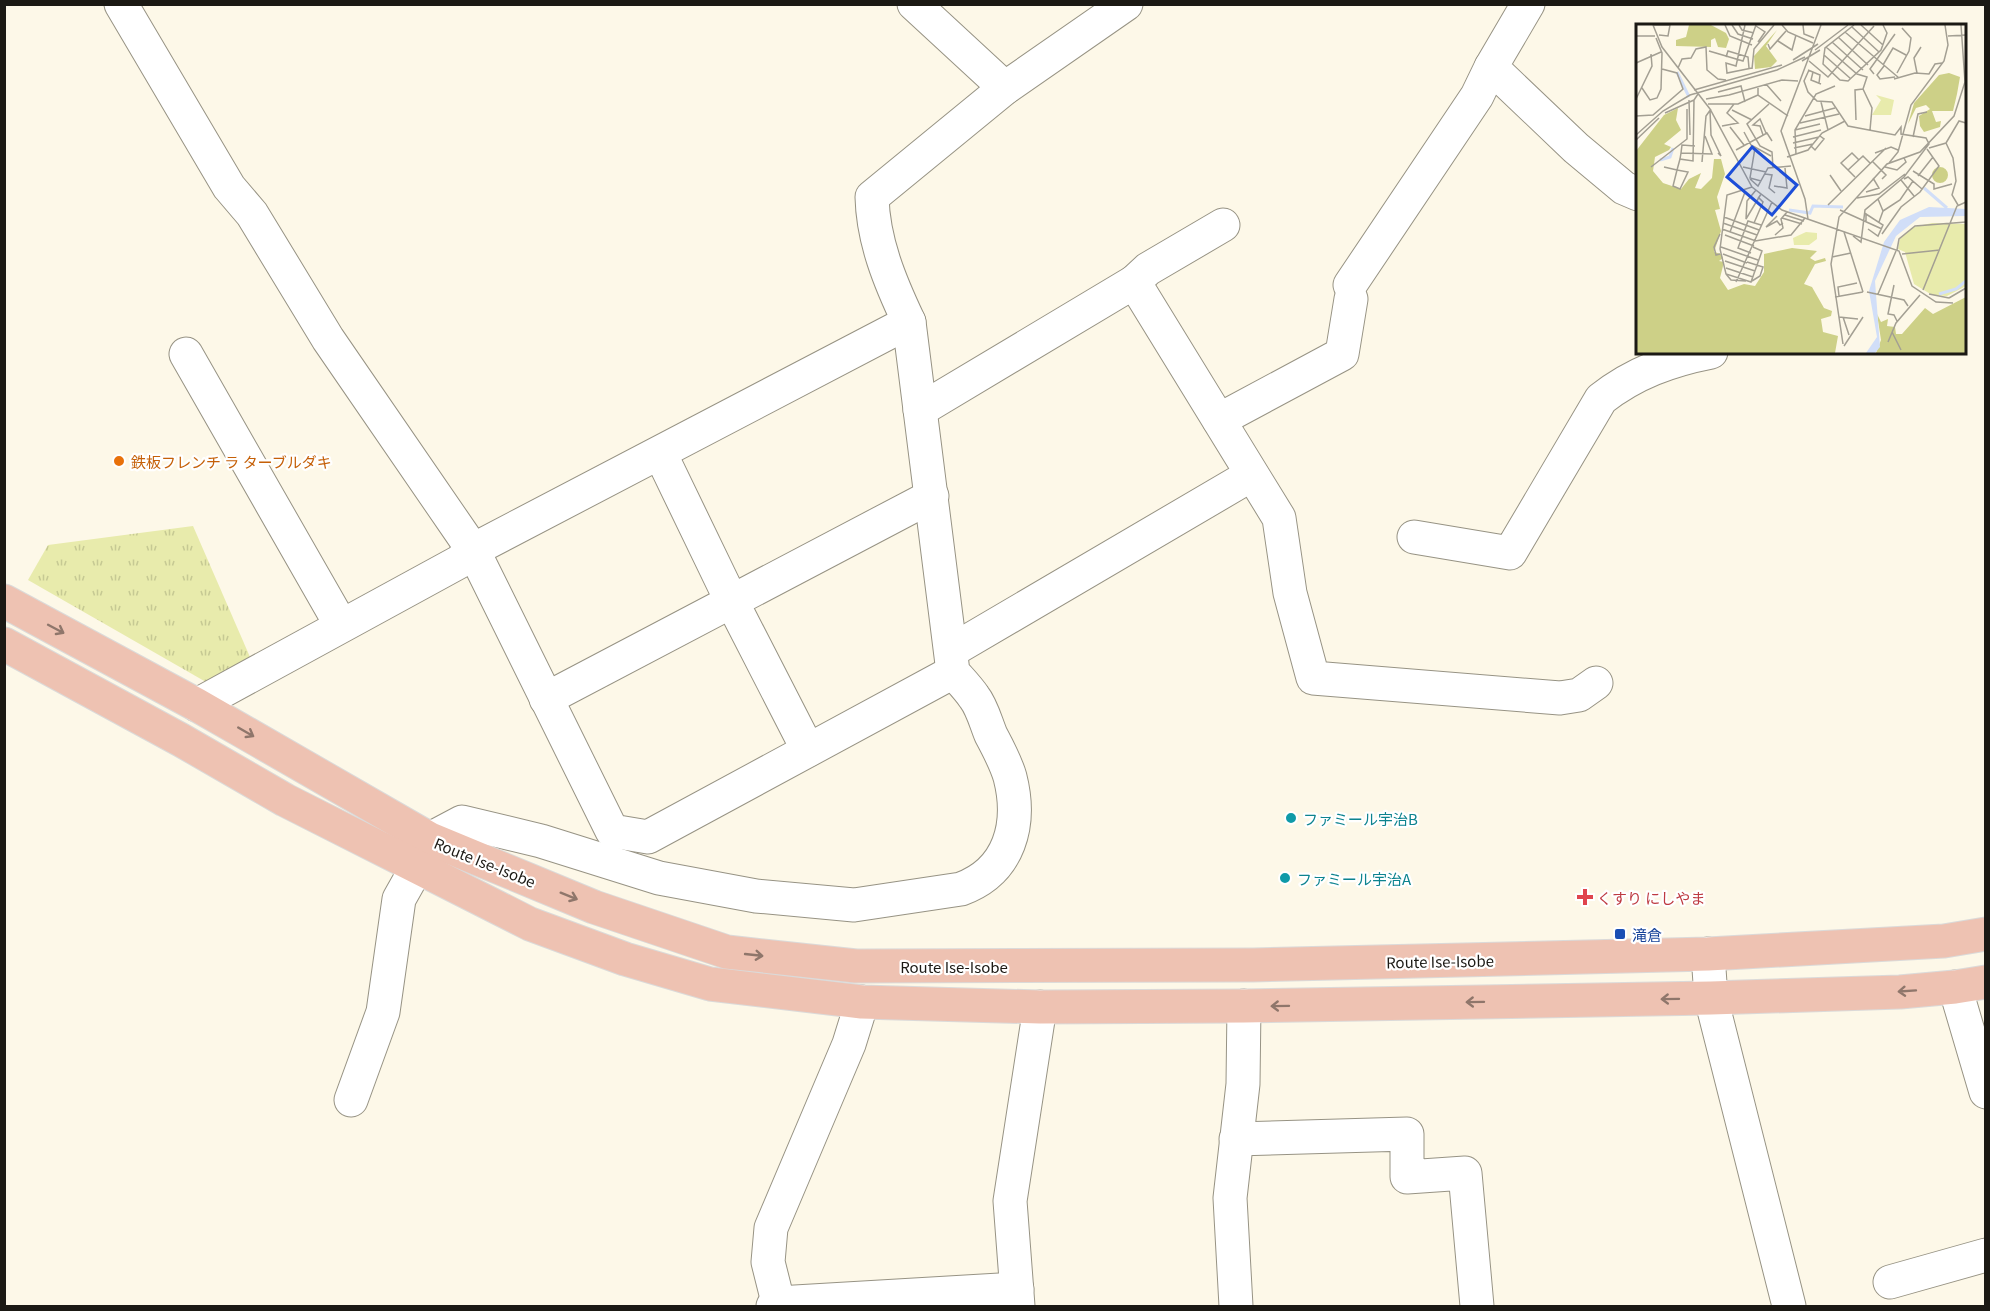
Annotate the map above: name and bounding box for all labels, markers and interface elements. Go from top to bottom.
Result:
inset map [1636,24,1966,354]
place label: 鉄板フレンチ ラ ターブルダキ [131,451,332,472]
marker: 鉄板フレンチ ラ ターブルダキ [112,454,126,468]
one-way arrow [47,623,64,635]
one-way arrow [237,726,254,738]
place label: ファミール宇治B [1303,808,1418,829]
marker: ファミール宇治B [1284,811,1298,825]
street label: Route Ise-Isobe [431,832,539,892]
place label: ファミール宇治A [1297,868,1412,889]
marker: ファミール宇治A [1278,871,1292,885]
place label: くすり にしやま [1597,887,1705,908]
marker: くすり にしやま [1578,890,1592,904]
one-way arrow [559,891,577,902]
place label: 滝倉 [1632,924,1662,945]
marker: 滝倉 [1613,927,1627,941]
one-way arrow [743,950,763,961]
street label: Route Ise-Isobe [1386,950,1494,972]
street label: Route Ise-Isobe [900,956,1008,977]
one-way arrow [1897,986,1917,997]
one-way arrow [1660,993,1680,1004]
one-way arrow [1465,996,1485,1008]
one-way arrow [1270,1000,1290,1011]

